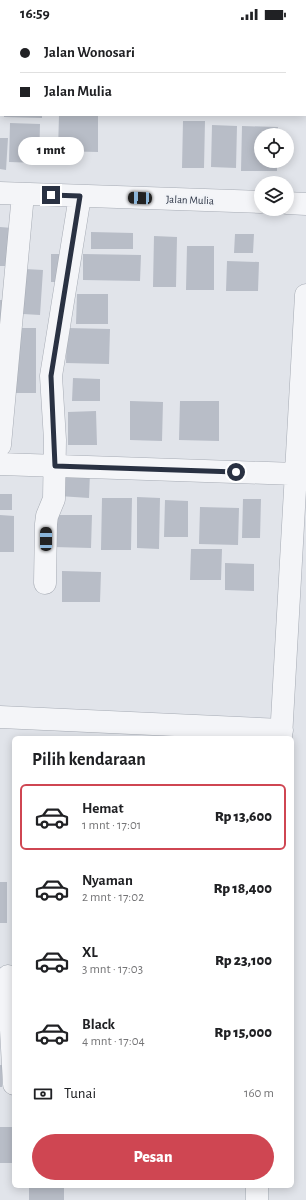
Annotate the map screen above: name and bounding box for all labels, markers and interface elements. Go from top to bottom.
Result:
text: 16:59 [20,6,50,21]
text: Jalan Wonosari [44,45,135,60]
text: Jalan Mulia [44,84,112,99]
map controls [254,128,294,216]
button: locate [254,128,294,168]
callout: 1 mnt [18,137,84,165]
text: 1 mnt [37,144,65,157]
button: layers [254,176,294,216]
route end [42,186,60,204]
car [128,192,152,204]
street label: Jalan Mulia [166,194,214,206]
route start [227,463,245,481]
car [40,527,52,551]
text: Pilih kendaraan [32,751,146,769]
icon: car [34,799,70,835]
text: Hemat [82,801,124,816]
text: Rp 13,600 [215,809,272,824]
text: 1 mnt · 17:01 [82,819,141,832]
icon: car [34,871,70,907]
text: Nyaman [82,873,133,888]
text: Rp 18,400 [213,881,272,896]
text: 2 mnt · 17:02 [82,891,144,904]
icon: car [34,943,70,979]
text: XL [82,945,98,960]
text: Rp 23,100 [215,953,272,968]
text: 3 mnt · 17:03 [82,963,143,976]
icon: car [34,1015,70,1051]
text: Black [82,1017,115,1032]
text: Rp 15,000 [214,1025,272,1040]
text: 4 mnt · 17:04 [82,1035,145,1048]
icon: cash [32,1083,54,1105]
text: Tunai [64,1086,96,1101]
text: 160 m [244,1087,274,1100]
button: Pesan [32,1134,274,1180]

